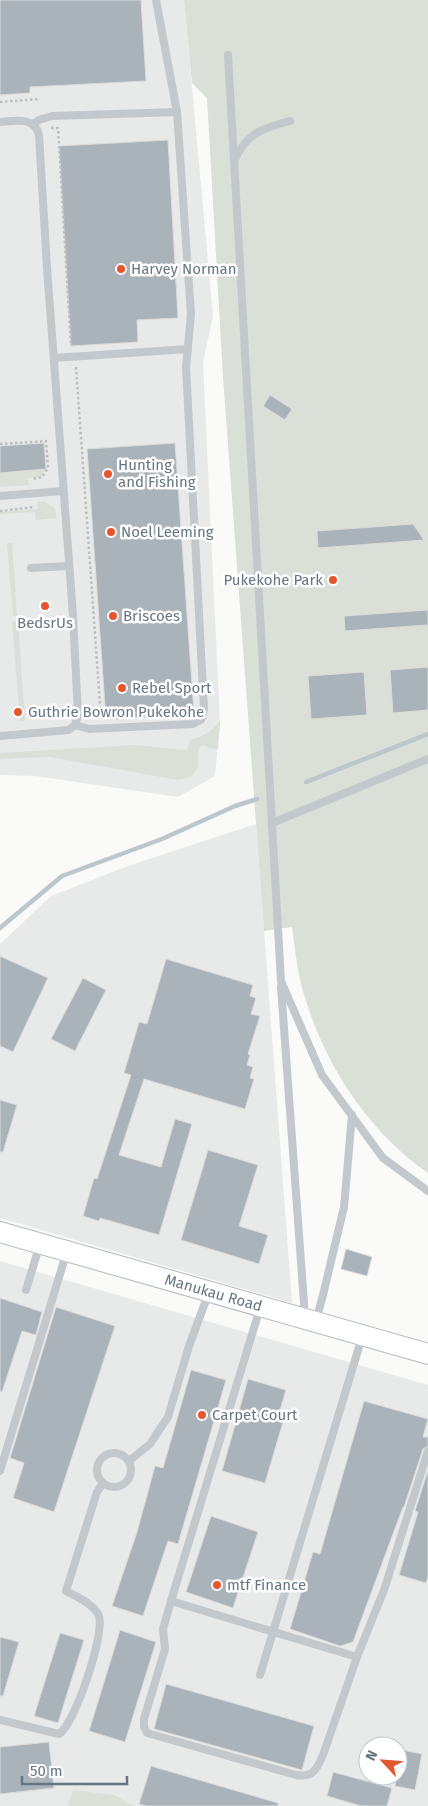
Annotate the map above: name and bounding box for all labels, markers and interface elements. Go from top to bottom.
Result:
place label: Harvey Norman [131,260,237,278]
marker: Harvey Norman [115,263,127,275]
place label: Hunting and Fishing [118,456,196,491]
marker: Hunting and Fishing [102,468,114,480]
place label: Noel Leeming [121,523,214,541]
marker: Noel Leeming [105,526,117,538]
place label: Pukekohe Park [223,571,323,589]
marker: Pukekohe Park [327,574,339,586]
marker: BedsrUs [39,600,51,612]
place label: Briscoes [123,607,180,625]
marker: Briscoes [107,610,119,622]
place label: BedsrUs [17,614,73,632]
place label: Rebel Sport [132,679,212,697]
marker: Rebel Sport [116,682,128,694]
place label: Guthrie Bowron Pukekohe [28,703,204,721]
marker: Guthrie Bowron Pukekohe [12,706,24,718]
street label: Manukau Road [163,1270,264,1315]
place label: Carpet Court [212,1406,298,1424]
marker: Carpet Court [196,1409,208,1421]
place label: mtf Finance [227,1576,306,1594]
marker: mtf Finance [211,1579,223,1591]
north arrow [358,1736,408,1786]
text: N [362,1748,381,1763]
scale bar [22,1754,128,1786]
text: 50 m [30,1762,63,1780]

